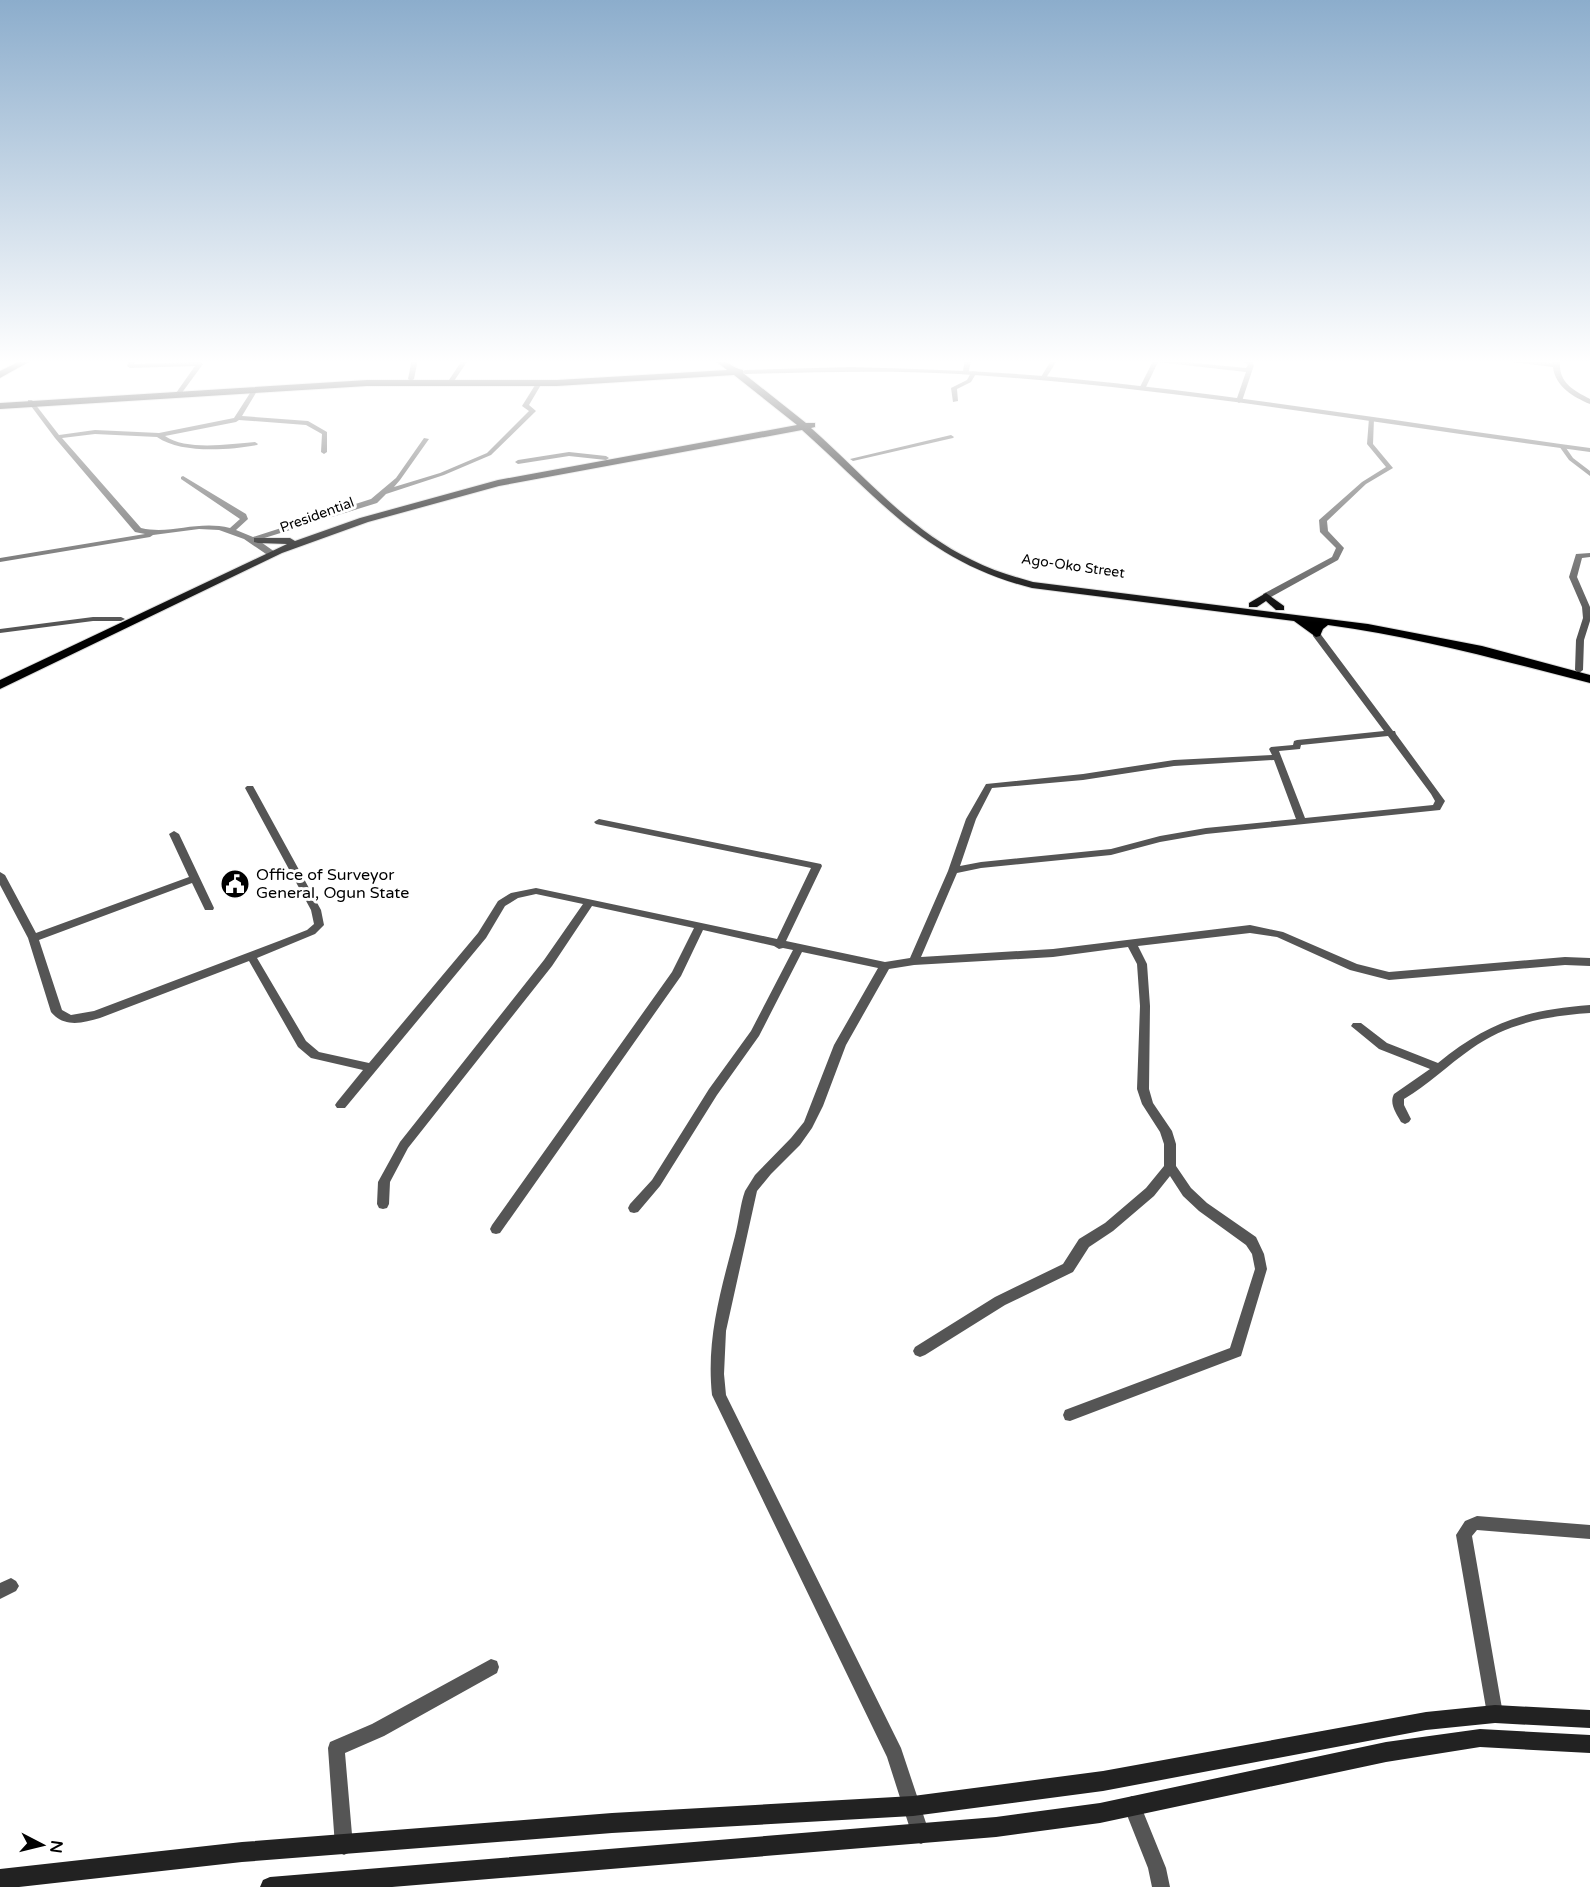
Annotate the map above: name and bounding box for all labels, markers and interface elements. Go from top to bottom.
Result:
street label: Presidential [277,494,357,536]
street label: Ago-Oko Street [1020,550,1126,582]
place label: Office of Surveyor General, Ogun State [256,865,409,903]
public building icon: Office of Surveyor General, Ogun State [219,868,251,900]
north arrow [12,1815,72,1875]
text: N [45,1839,67,1854]

